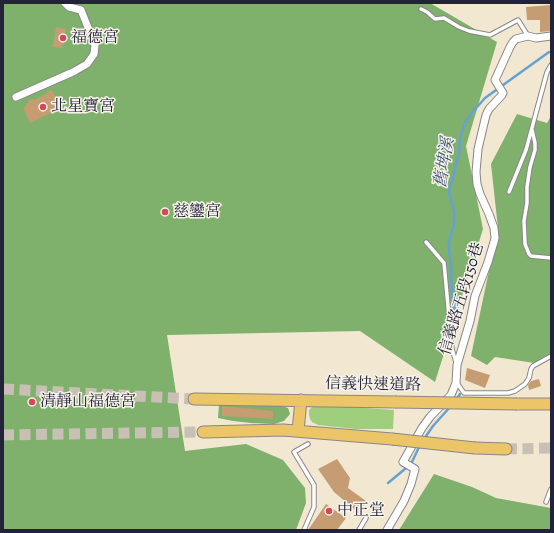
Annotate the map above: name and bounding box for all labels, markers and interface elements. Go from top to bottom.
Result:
place label: 福德宮 [71,28,119,48]
marker: 福德宮 [58,33,68,43]
place label: 北星寶宮 [51,97,115,117]
marker: 北星寶宮 [38,102,48,112]
water label: 舊埤溪 [431,136,459,190]
place label: 慈鑾宮 [173,202,221,222]
marker: 慈鑾宮 [160,207,170,217]
street label: 信義路五段150巷 [436,240,488,358]
street label: 信義快速道路 [325,375,421,395]
place label: 清靜山福德宮 [40,392,136,412]
marker: 清靜山福德宮 [27,397,37,407]
place label: 中正堂 [337,501,385,521]
marker: 中正堂 [324,506,334,516]

